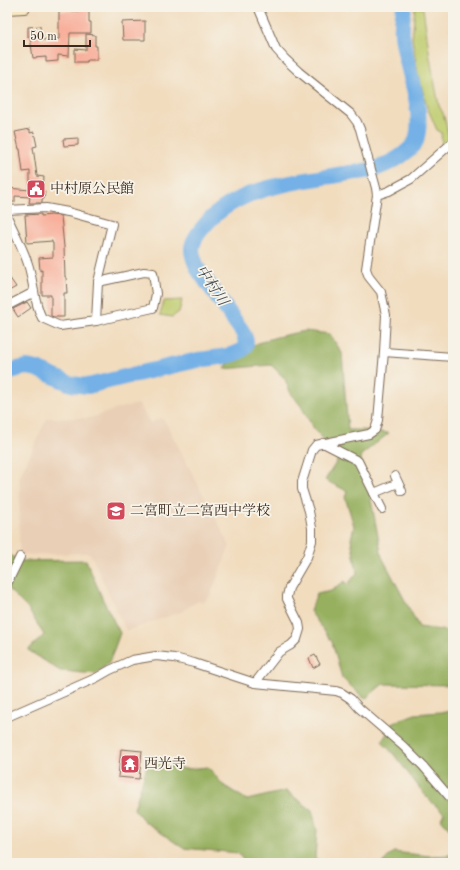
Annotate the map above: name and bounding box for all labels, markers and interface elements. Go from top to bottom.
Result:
scale bar [24,22,90,48]
text: 50 m [30,30,57,43]
public building icon: 中村原公民館 [25,178,47,200]
place label: 中村原公民館 [50,181,134,196]
water label: 中村川 [192,262,233,310]
school or university icon: 二宮町立二宮西中学校 [105,500,127,522]
place label: 二宮町立二宮西中学校 [130,503,270,518]
temple icon: 西光寺 [119,753,141,775]
place label: 西光寺 [144,756,186,771]

